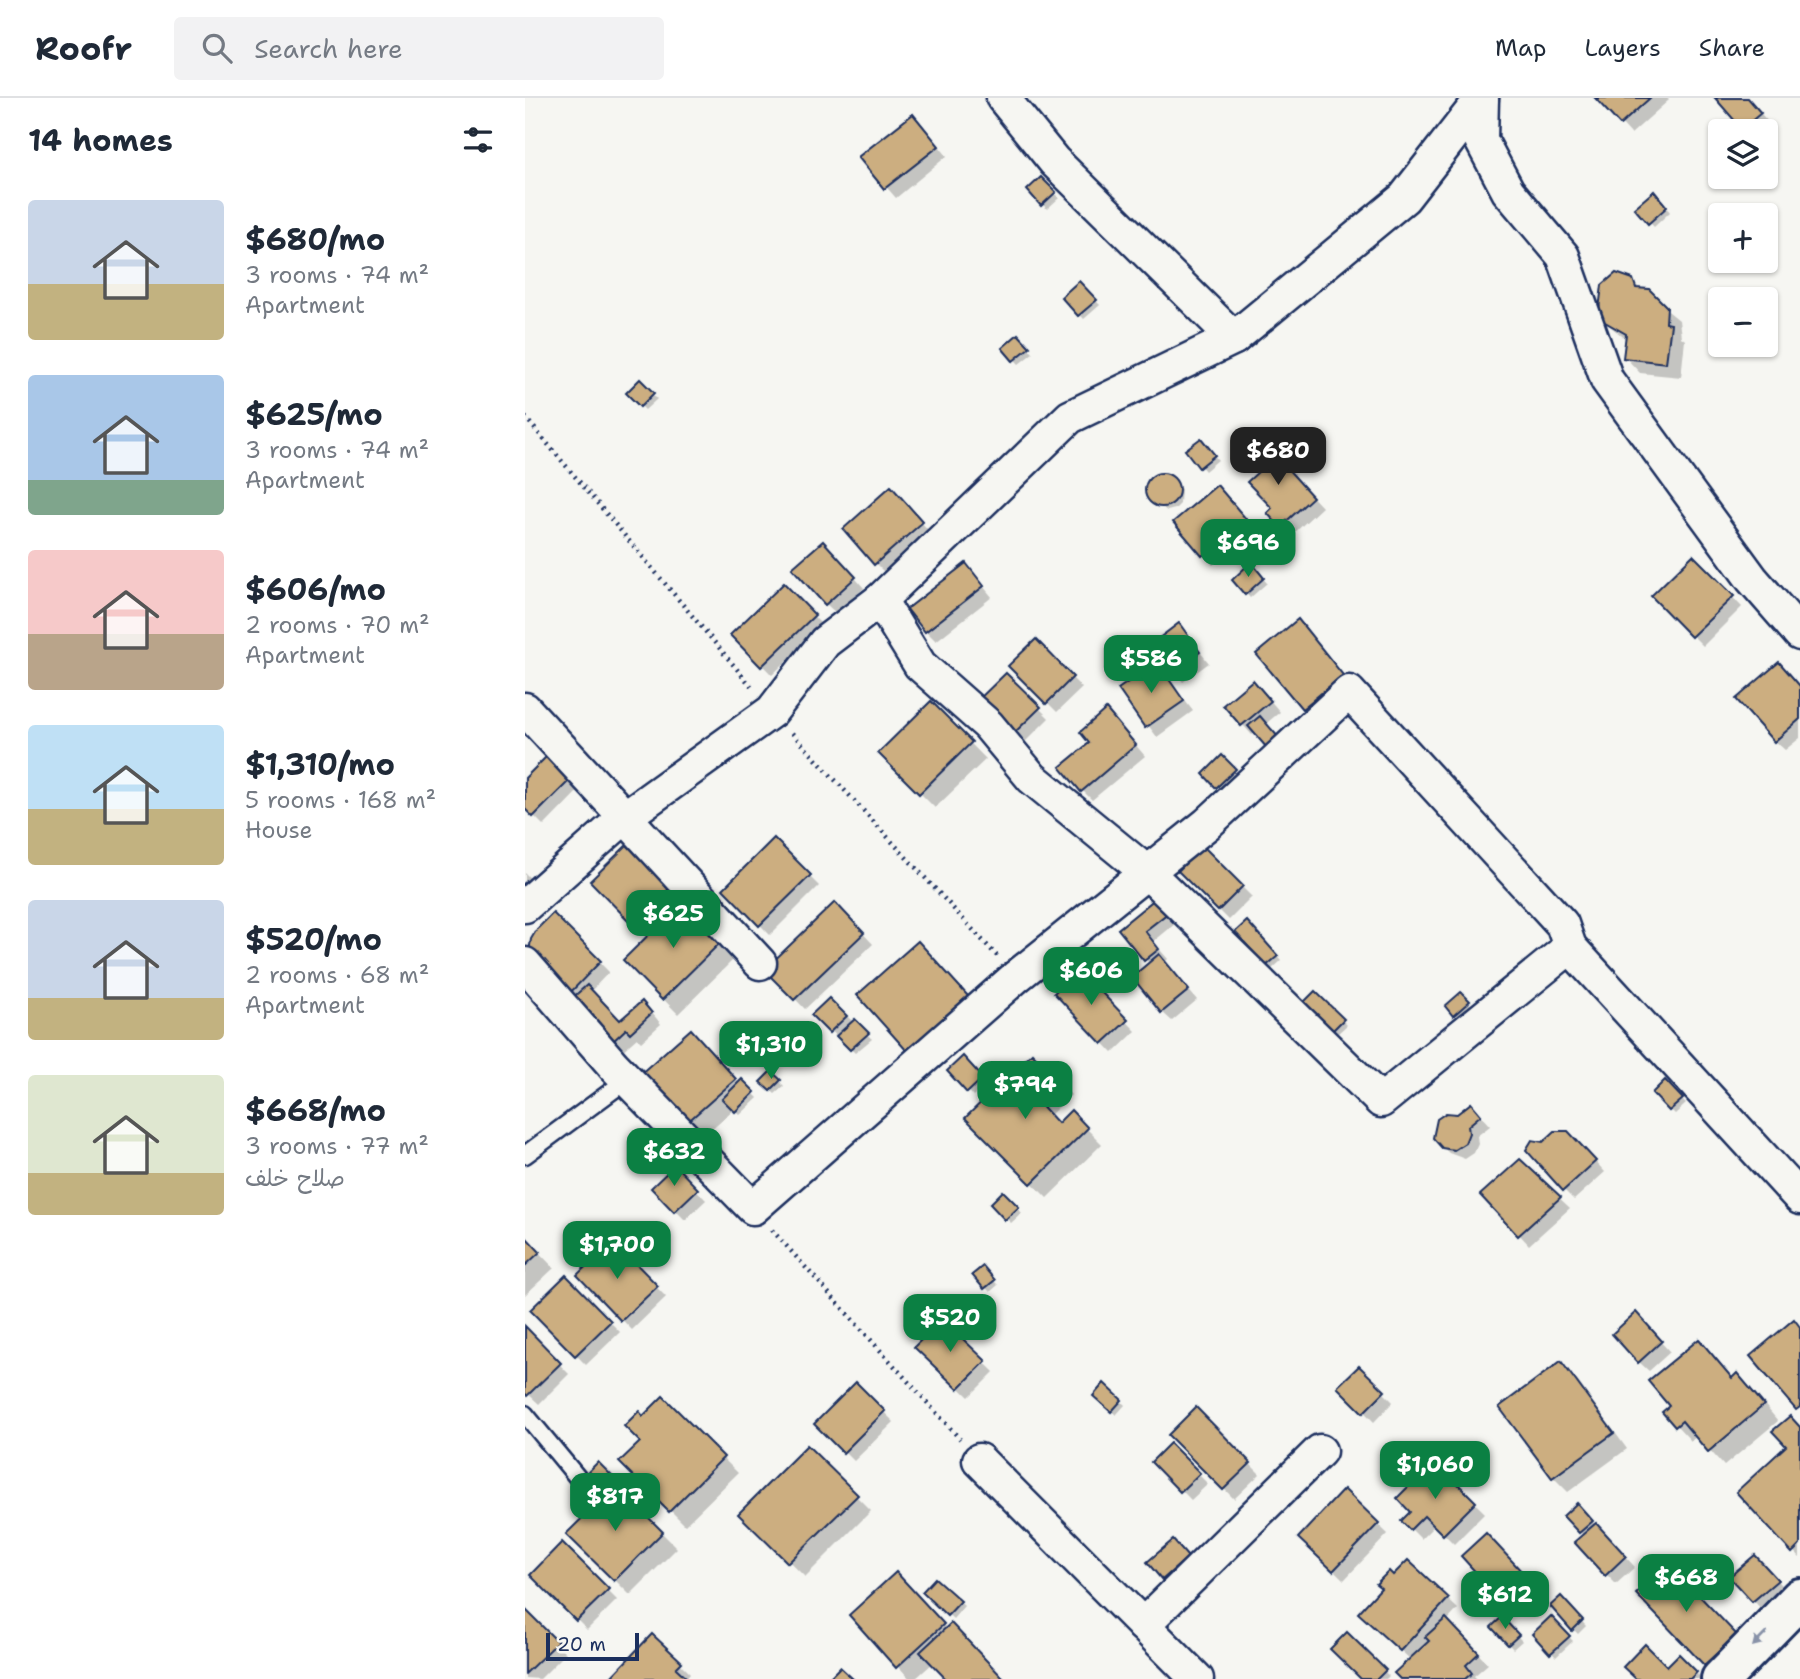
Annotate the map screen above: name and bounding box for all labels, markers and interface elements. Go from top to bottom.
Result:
search box [174,17,664,80]
text: Roofr [35,26,132,71]
icon: search [198,29,236,67]
text: Search here [254,31,403,66]
text: Map [1495,32,1546,64]
text: Layers [1584,32,1661,64]
text: Share [1699,32,1765,64]
map controls [1708,119,1778,357]
button: layers [1708,119,1778,189]
text: 14 homes [28,120,173,161]
icon: filters [459,121,497,159]
button: + [1708,203,1778,273]
text: $680/mo [245,219,385,260]
icon: home [84,228,168,312]
text: 3 rooms · 74 m² [245,260,429,290]
button: − [1708,287,1778,357]
text: Apartment [245,290,365,320]
text: $625/mo [245,394,383,435]
icon: home [84,403,168,487]
pin: $680 [1237,428,1319,487]
text: 3 rooms · 74 m² [245,435,429,465]
text: $680 [1246,435,1310,465]
text: Apartment [245,465,365,495]
pin: $696 [1207,519,1289,579]
text: $696 [1216,527,1280,557]
text: $606/mo [245,569,386,610]
icon: home [84,578,168,662]
text: 2 rooms · 70 m² [245,610,430,640]
pin: $586 [1110,636,1192,695]
text: Apartment [245,640,365,670]
text: $586 [1120,643,1182,673]
text: $1,310/mo [245,744,395,785]
icon: home [84,753,168,837]
text: 5 rooms · 168 m² [245,785,436,815]
text: House [245,815,313,845]
pin: $625 [632,890,714,950]
text: $625 [642,898,704,928]
text: $520/mo [245,919,382,960]
icon: home [84,928,168,1012]
pin: $606 [1050,948,1132,1007]
text: $606 [1059,955,1123,985]
text: 2 rooms · 68 m² [245,960,429,990]
text: Apartment [245,990,365,1020]
pin: $1,310 [714,1021,828,1081]
text: $1,310 [735,1029,807,1059]
pin: $794 [984,1062,1066,1121]
text: $794 [993,1069,1057,1099]
text: $668/mo [245,1090,386,1131]
icon: home [84,1103,168,1187]
pin: $632 [633,1128,715,1188]
text: 3 rooms · 77 m² [245,1131,429,1161]
text: $632 [643,1136,705,1166]
text: صلاح خلف [245,1163,345,1193]
pin: $1,700 [560,1222,674,1281]
text: $1,700 [579,1229,655,1259]
pin: $520 [909,1294,991,1354]
text: $520 [919,1302,981,1332]
pin: $1,060 [1378,1442,1492,1501]
text: $1,060 [1396,1449,1474,1479]
pin: $817 [574,1474,656,1533]
text: $817 [586,1481,644,1511]
pin: $668 [1645,1554,1727,1614]
text: $668 [1654,1562,1718,1592]
pin: $612 [1464,1572,1546,1631]
text: $612 [1477,1579,1533,1609]
scale bar [546,1630,639,1662]
one-way arrow [1752,1630,1769,1647]
text: 20 m [557,1632,606,1657]

